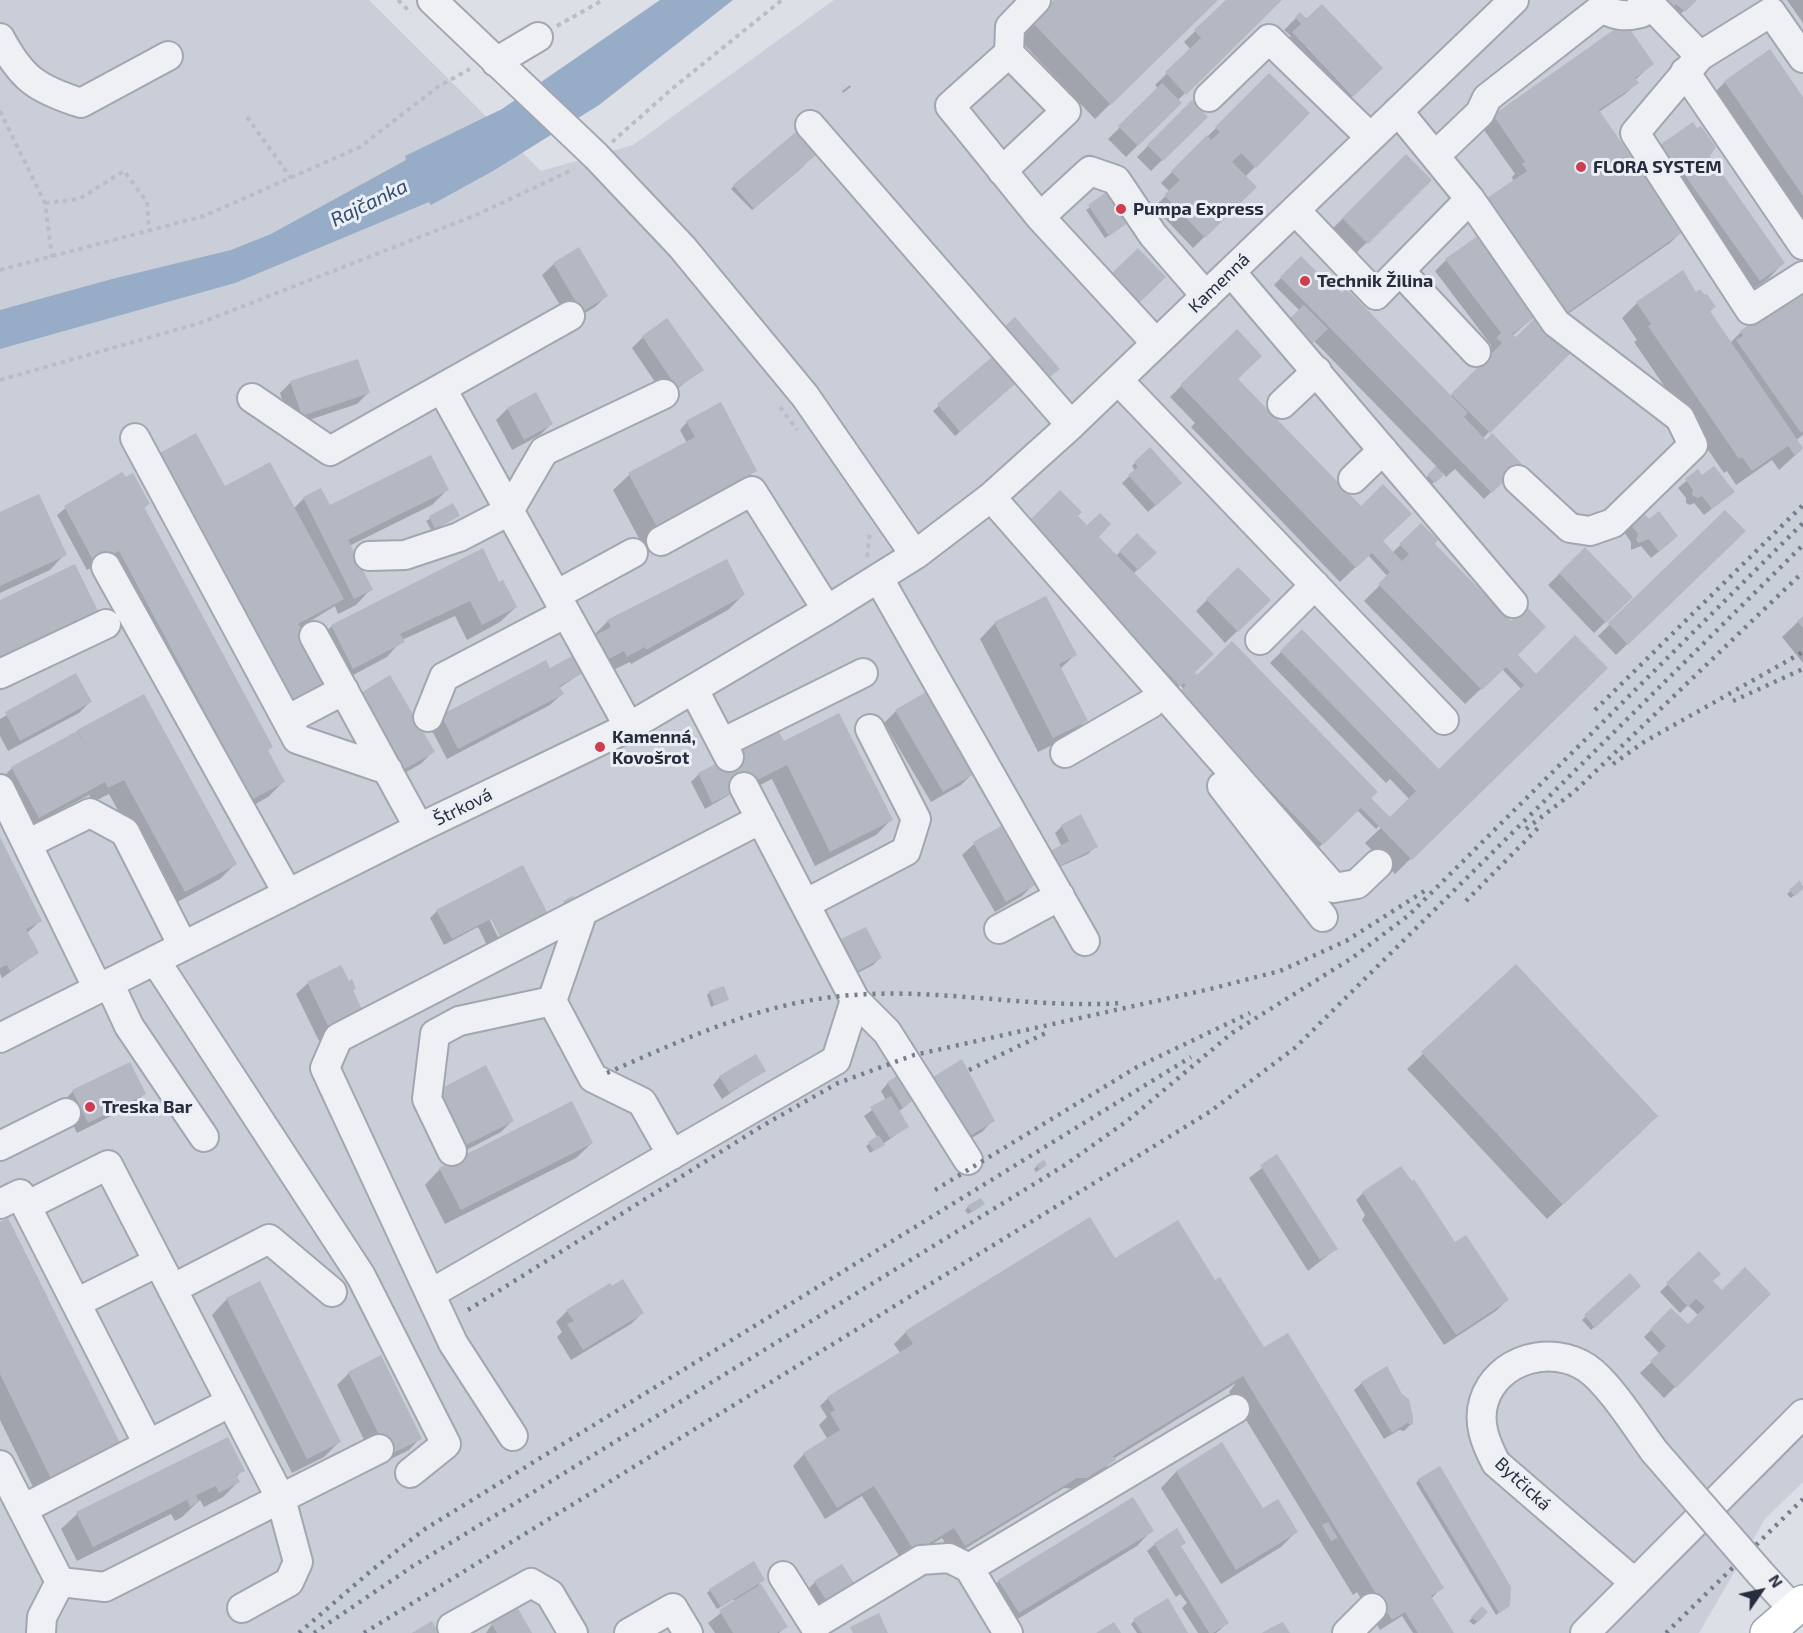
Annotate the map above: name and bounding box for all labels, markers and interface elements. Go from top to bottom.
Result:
place label: FLORA SYSTEM [1593,156,1722,178]
marker: FLORA SYSTEM [1574,160,1588,174]
water label: Rajčanka [326,174,412,232]
place label: Pumpa Express [1133,198,1264,220]
marker: Pumpa Express [1114,202,1128,216]
street label: Kamenná [1184,249,1254,317]
place label: Technik Žilina [1317,270,1433,292]
marker: Technik Žilina [1298,274,1312,288]
place label: Kamenná, Kovošrot [612,726,696,768]
marker: Kamenná, Kovošrot [593,740,607,754]
street label: Štrková [430,784,496,830]
place label: Treska Bar [102,1096,192,1118]
marker: Treska Bar [83,1100,97,1114]
street label: Bytčická [1491,1453,1555,1515]
north arrow [1731,1561,1791,1621]
text: N [1765,1571,1787,1591]

